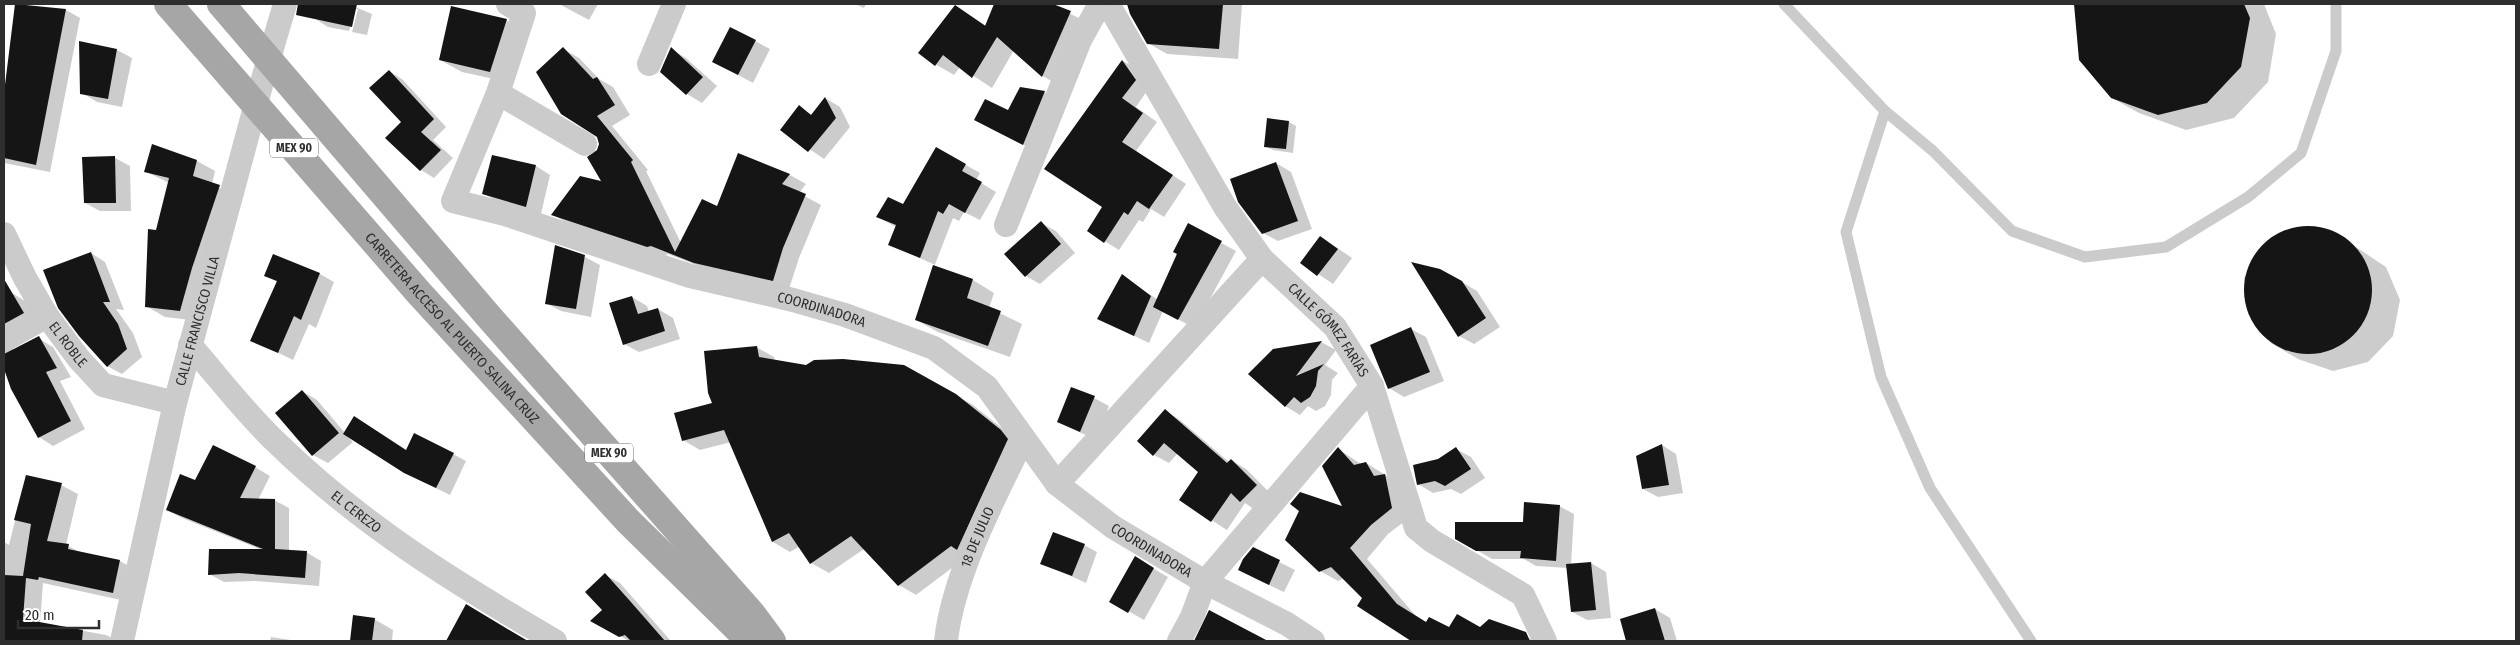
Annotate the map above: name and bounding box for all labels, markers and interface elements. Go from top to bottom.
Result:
road number: MEX 90 [270,138,318,158]
street label: CARRETERA ACCESO AL PUERTO SALINA CRUZ [361,229,543,428]
street label: CALLE FRANCISCO VILLA [172,254,224,388]
street label: CALLE GÓMEZ FARÍAS [1284,280,1372,380]
street label: COORDINADORA [776,289,869,331]
street label: EL ROBLE [45,318,91,371]
road number: MEX 90 [585,443,633,462]
street label: EL CEREZO [327,487,385,537]
street label: 18 DE JULIO [957,504,998,570]
street label: COORDINADORA [1108,520,1196,582]
scale bar [18,598,99,630]
text: 20 m [25,606,55,624]

